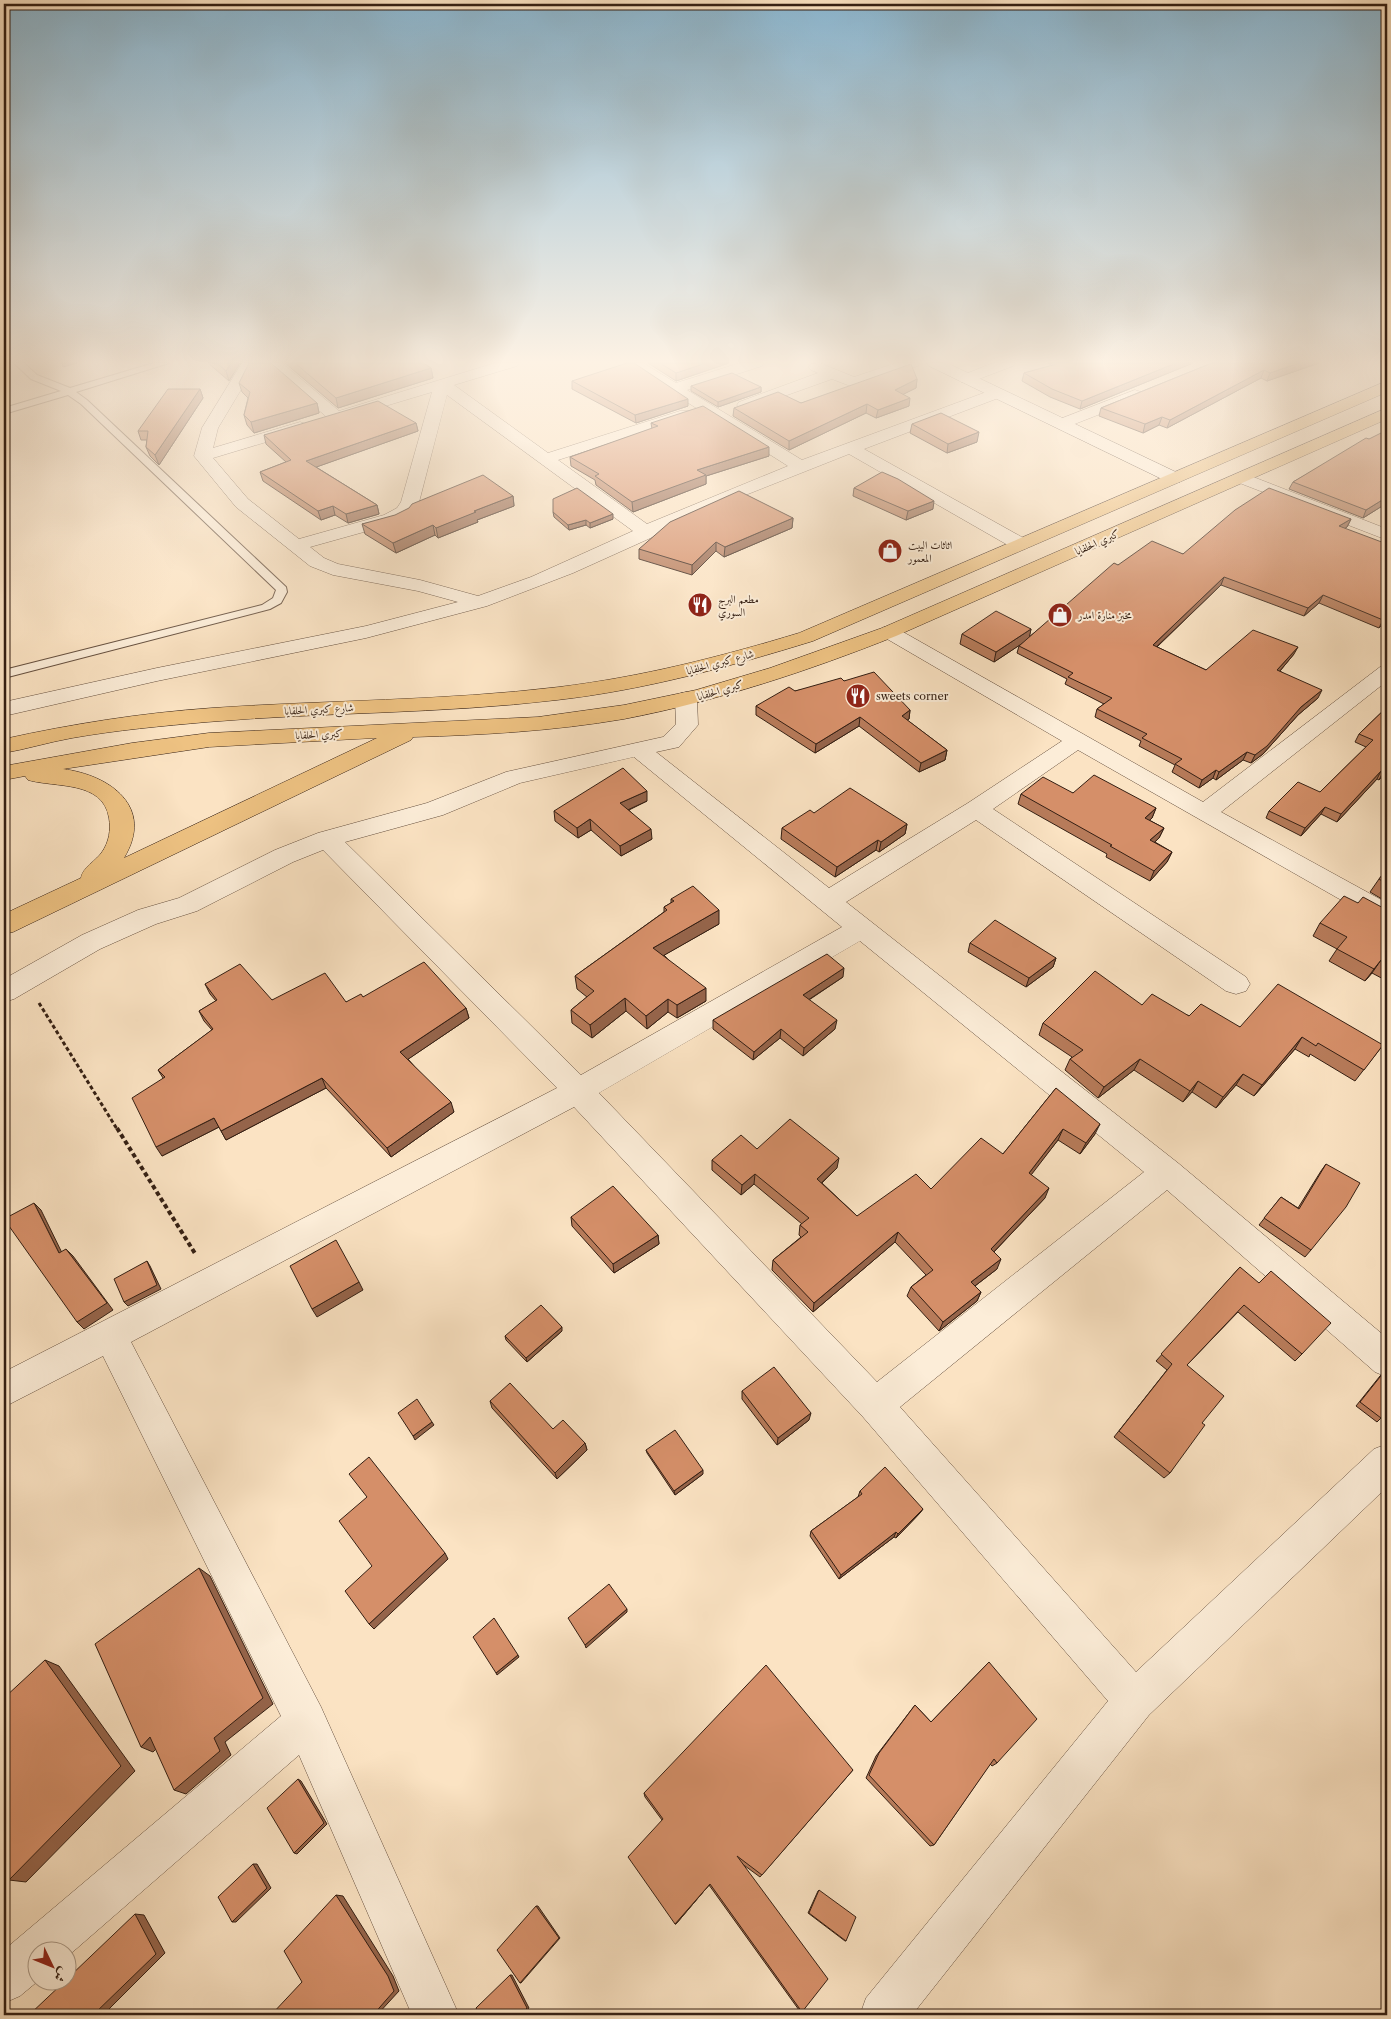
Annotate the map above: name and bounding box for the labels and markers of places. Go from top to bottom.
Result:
shop icon: اثاثات البيت المعمور [877,538,903,564]
place label: اثاثات البيت المعمور [907,538,952,565]
restaurant icon: مطعم البرج السوري [687,592,713,618]
place label: مطعم البرج السوري [718,592,759,621]
shop icon: مخبز منارة امدر [1047,602,1073,628]
place label: مخبز منارة امدر [1077,608,1132,622]
restaurant icon: sweets corner [845,683,871,709]
place label: sweets corner [876,689,949,703]

